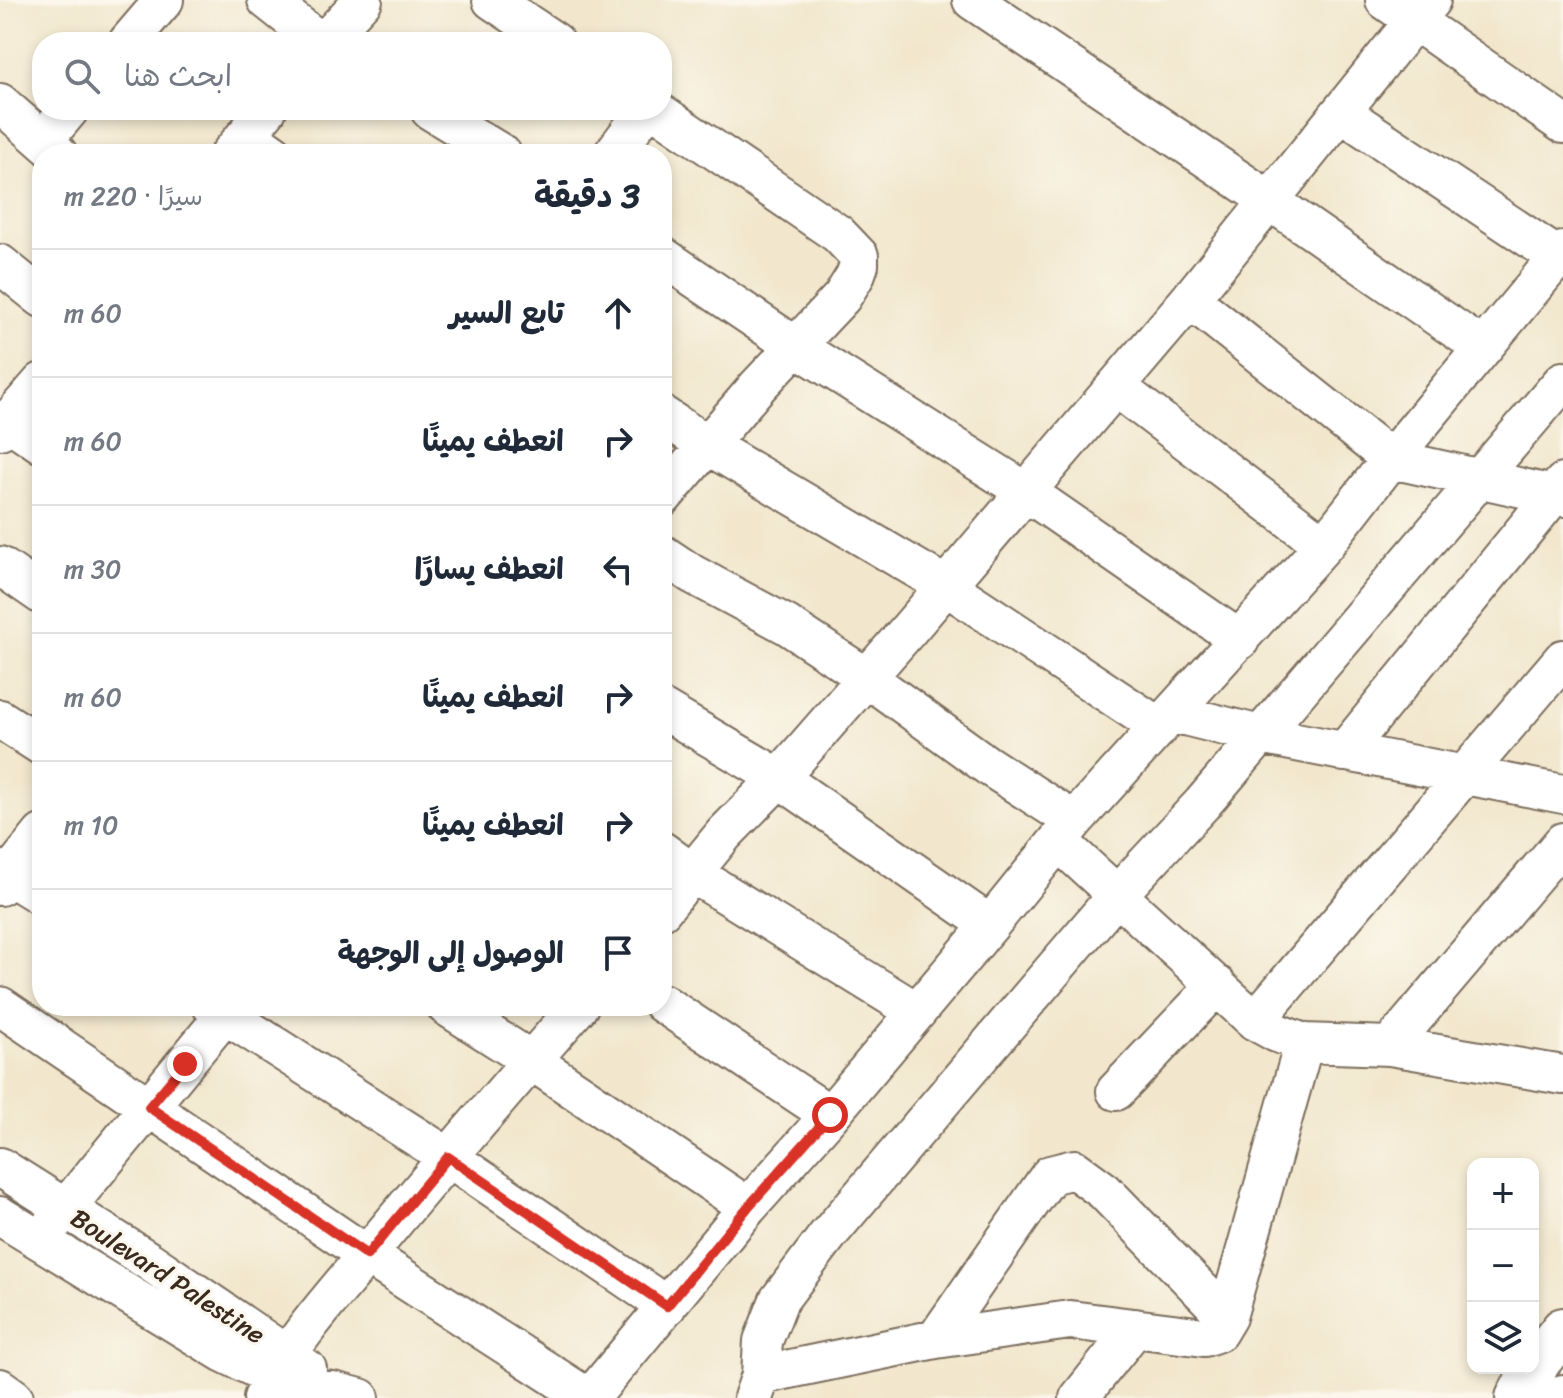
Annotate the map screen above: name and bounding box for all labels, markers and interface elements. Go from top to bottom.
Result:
search box [32,32,672,120]
text: ابحث هنا [124,49,232,103]
icon: search [60,54,104,98]
text: 3 دقيقة [534,166,640,226]
text: سيرًا · 220 m [64,173,203,219]
text: تابع السير [449,286,564,340]
text: 60 m [64,290,122,336]
icon: ahead [596,291,640,335]
text: انعطف يمينًا [422,414,564,468]
text: 60 m [64,418,122,464]
icon: right [596,419,640,463]
text: انعطف يسارًا [414,542,564,596]
text: 30 m [64,546,121,592]
icon: left [596,547,640,591]
text: انعطف يمينًا [422,670,564,724]
text: 60 m [64,674,122,720]
icon: right [596,675,640,719]
text: انعطف يمينًا [422,798,564,852]
text: 10 m [64,802,118,848]
icon: right [596,803,640,847]
text: الوصول إلى الوجهة [337,926,564,980]
icon: arrive [596,931,640,975]
route end [167,1046,203,1082]
route start [812,1097,848,1133]
map controls [1467,1158,1539,1374]
button: + [1467,1158,1539,1230]
street label: Boulevard Palestine [61,1195,275,1357]
button: − [1467,1230,1539,1302]
button: layers [1467,1302,1539,1374]

